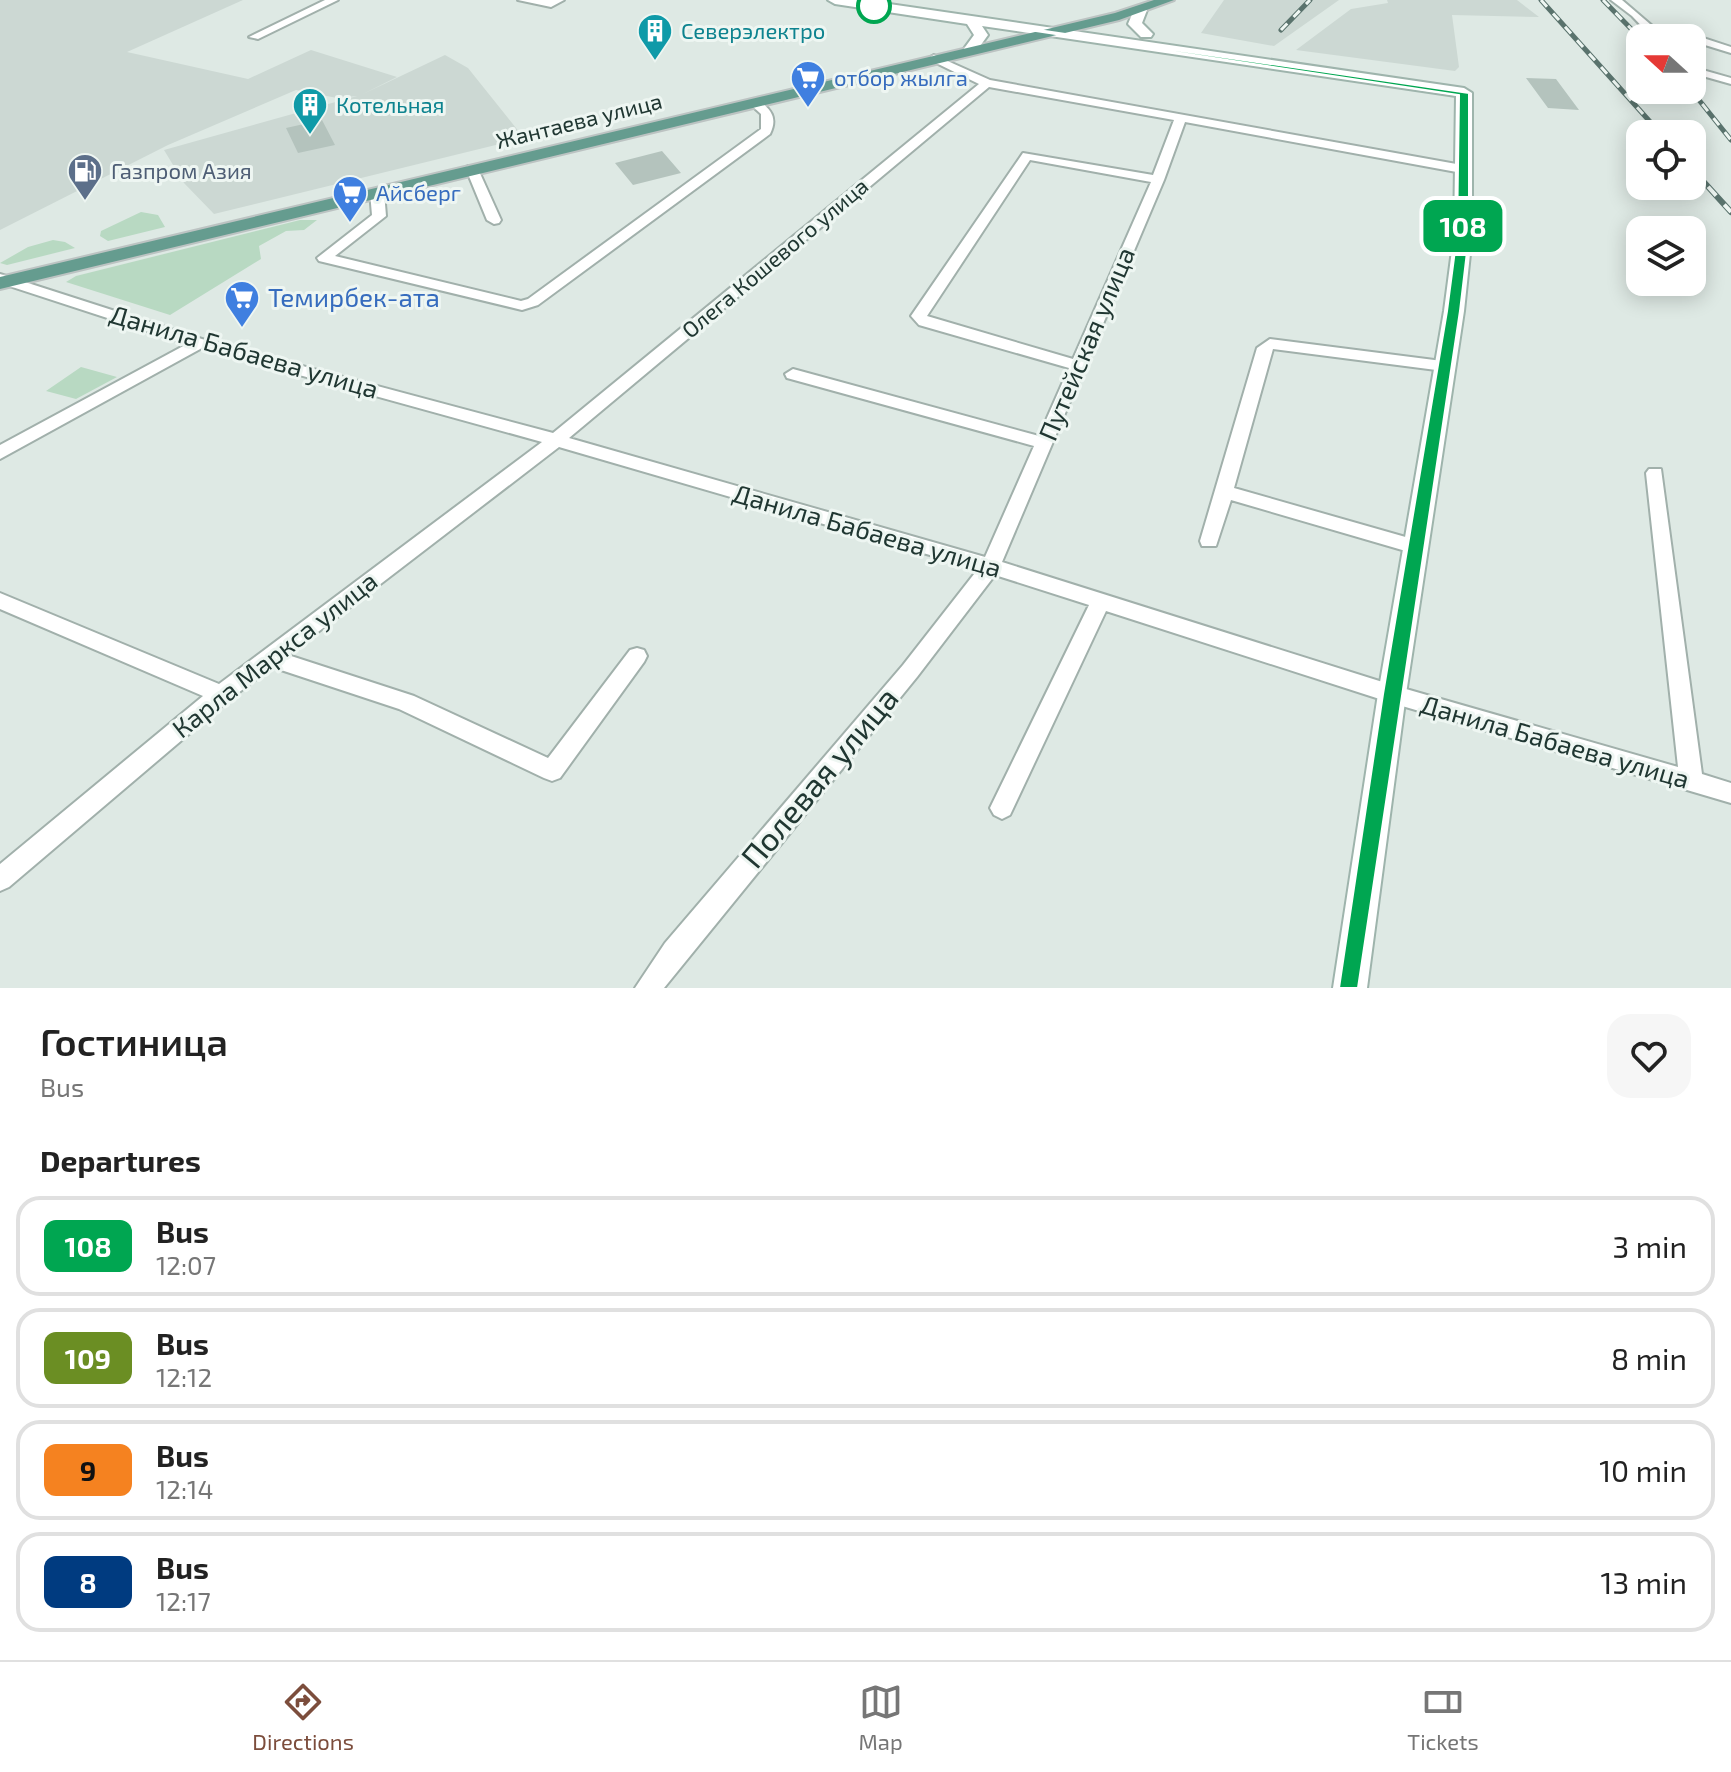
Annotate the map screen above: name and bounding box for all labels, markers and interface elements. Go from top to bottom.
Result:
unlabelled marker [857,0,891,23]
building icon: Северэлектро [636,12,674,62]
place label: Северэлектро [681,17,825,43]
north arrow [1626,24,1706,104]
map controls [1626,24,1706,296]
supermarket icon: отбор жылга [789,59,827,109]
place label: отбор жылга [834,64,968,90]
building icon: Котельная [291,86,329,136]
street label: Жантаева улица [493,87,665,154]
place label: Котельная [336,91,445,117]
button: locate [1626,120,1706,200]
fuel station icon: Газпром Азия [66,152,104,202]
place label: Газпром Азия [111,157,252,183]
street label: Олега Кошевого улица [676,172,873,343]
supermarket icon: Айсберг [331,174,369,224]
place label: Айсберг [376,179,461,205]
line badge: 108 [1417,200,1509,252]
text: 108 [1439,209,1487,243]
button: layers [1626,216,1706,296]
street label: Путейская улица [1031,242,1141,445]
supermarket icon: Темирбек-ата [223,279,261,329]
place label: Темирбек-ата [268,281,440,312]
street label: Данила Бабаева улица [106,297,382,405]
street label: Данила Бабаева улица [729,476,1005,584]
street label: Карла Маркса улица [165,564,383,744]
street label: Полевая улица [732,679,906,875]
street label: Данила Бабаева улица [1417,687,1693,795]
button: heart [1607,1014,1691,1098]
text: Гостиница [40,1018,228,1064]
text: Bus [40,1071,84,1102]
text: Departures [40,1142,201,1178]
text: Bus [156,1213,209,1249]
text: 3 min [1612,1228,1687,1264]
text: 108 [64,1229,112,1263]
text: 12:07 [156,1249,216,1280]
text: Bus [156,1325,209,1361]
text: 8 min [1611,1340,1687,1376]
text: 109 [65,1341,111,1375]
text: 12:12 [156,1361,212,1392]
text: Bus [156,1437,209,1473]
text: 10 min [1599,1452,1687,1488]
text: 9 [80,1453,96,1487]
text: 12:14 [156,1473,213,1504]
text: Bus [156,1549,209,1585]
text: 13 min [1601,1564,1687,1600]
text: 8 [79,1565,97,1599]
text: 12:17 [156,1585,211,1616]
tab: Directions [252,1680,354,1754]
tab: Map [859,1680,903,1754]
tab: Tickets [1407,1680,1479,1754]

